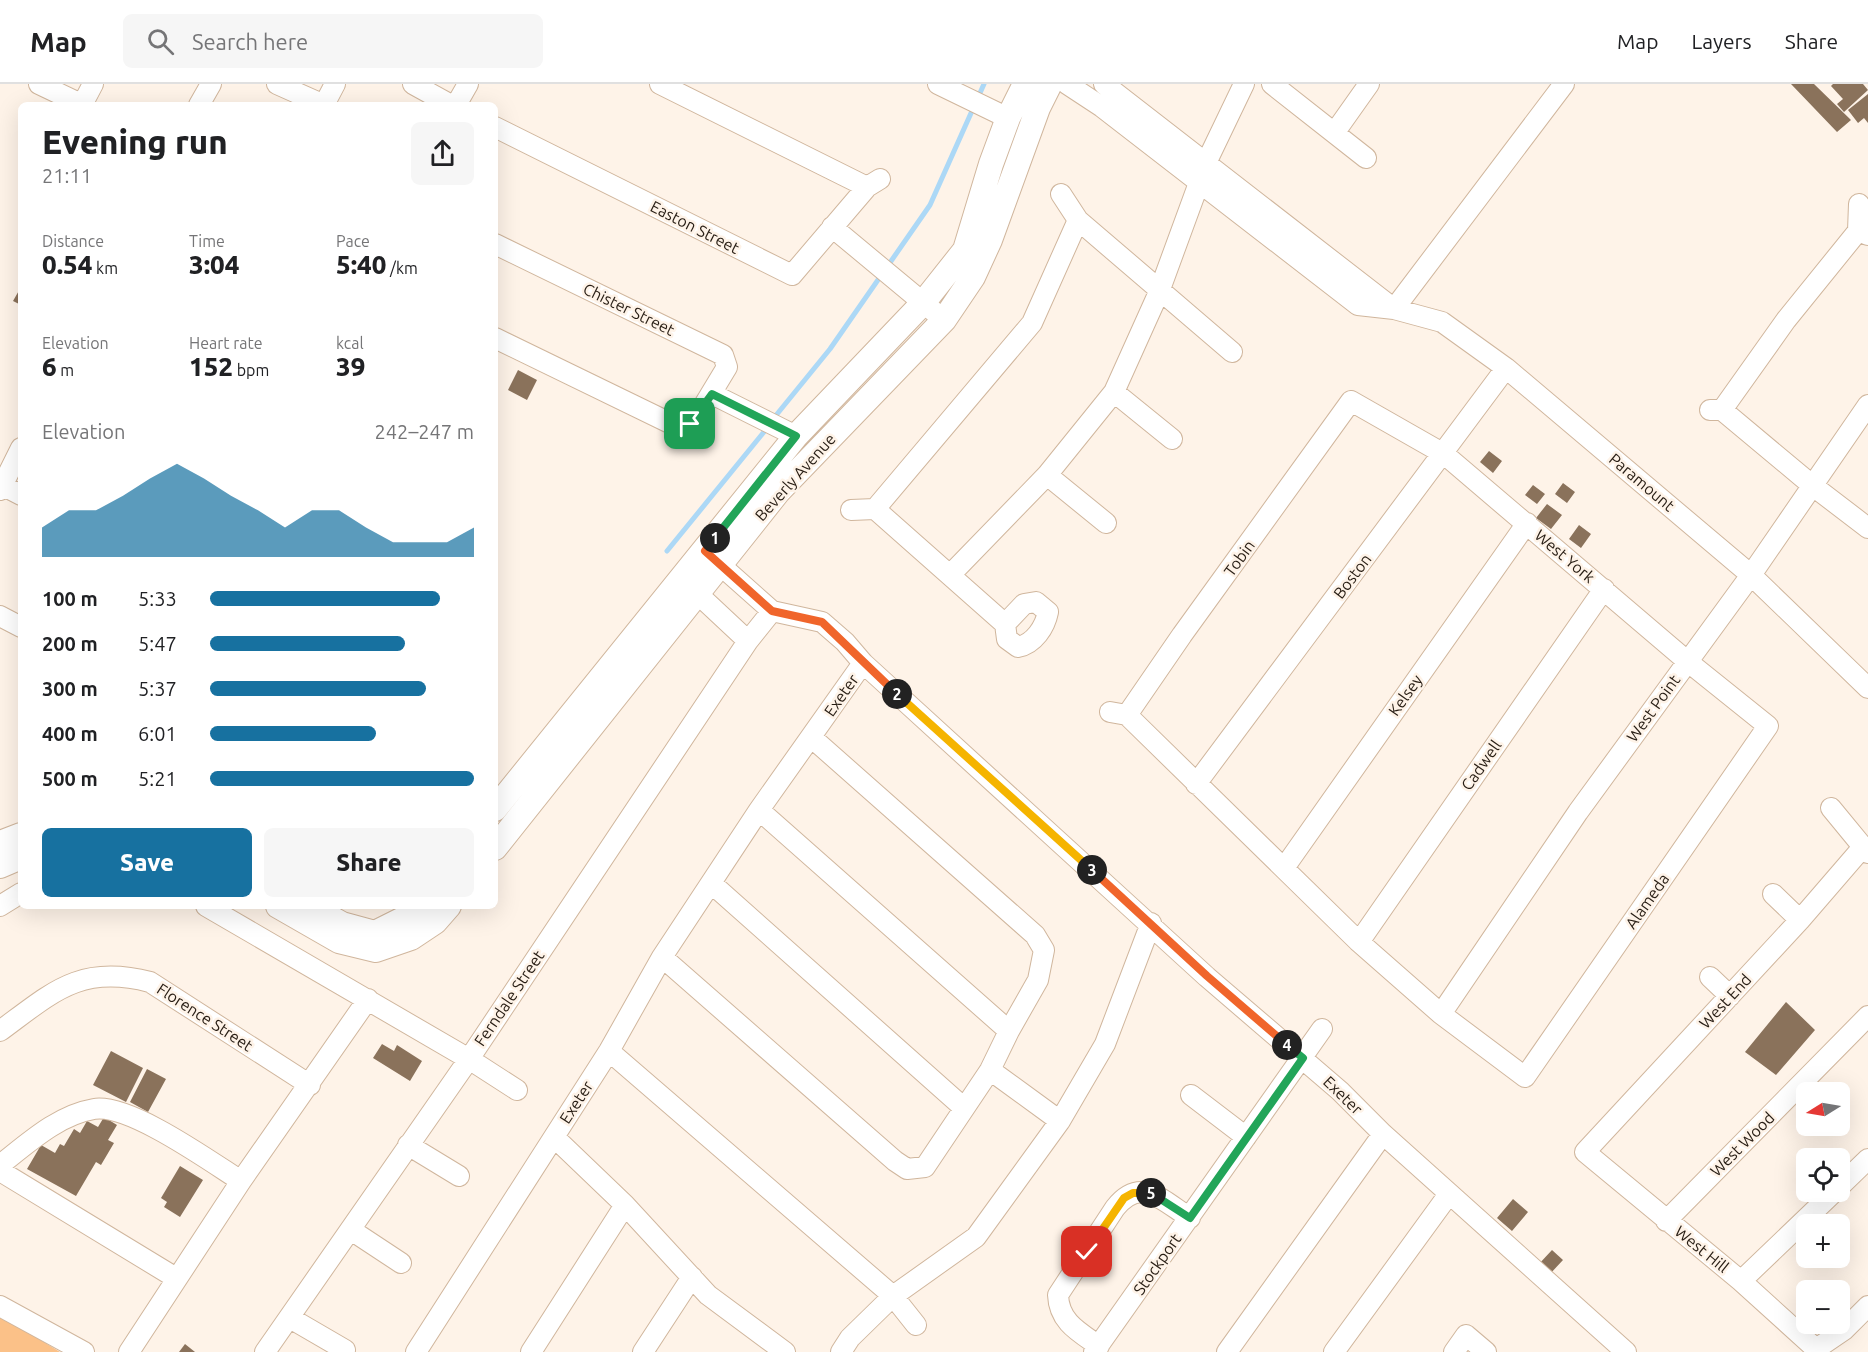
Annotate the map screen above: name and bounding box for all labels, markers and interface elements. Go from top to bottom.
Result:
search box [123,14,543,68]
icon: search [144,25,177,58]
text: Map [30,26,87,57]
text: Search here [192,29,308,54]
text: Map [1617,29,1658,53]
text: Layers [1691,29,1752,53]
text: Share [1785,29,1838,53]
button: share [411,122,474,185]
text: Evening run [42,123,228,160]
text: 21:11 [42,164,92,187]
street label: Easton Street [648,197,743,257]
text: Distance [42,232,104,250]
text: Time [189,232,225,250]
text: Pace [336,232,370,250]
text: 0.54 [42,250,92,279]
text: 3:04 [189,250,239,279]
text: 5:40 [336,250,386,279]
text: km [92,259,118,277]
text: /km [386,259,418,277]
street label: Chister Street [580,279,678,339]
text: Elevation [42,334,109,352]
text: Heart rate [189,334,263,352]
text: kcal [336,334,364,352]
text: 6 [42,352,57,381]
text: 152 [189,352,233,381]
text: 39 [336,352,365,381]
text: m [57,361,74,379]
text: bpm [233,361,269,379]
pin [664,398,715,449]
icon: arrive [673,407,706,440]
text: Elevation [42,420,125,443]
text: 242–247 m [375,420,474,443]
street label: Beverly Avenue [751,430,839,524]
street label: Paramount [1606,450,1679,515]
pin: 1 [700,523,730,553]
street label: West York [1531,526,1599,586]
text: 1 [710,529,720,547]
street label: Tobin [1220,537,1258,579]
street label: Boston [1329,550,1375,602]
text: 100 m [42,587,98,610]
text: 5:33 [138,587,177,610]
text: 200 m [42,632,98,655]
text: 5:47 [138,632,177,655]
street label: West Point [1623,670,1684,745]
street label: Exeter [820,671,862,719]
street label: Kelsey [1384,671,1426,719]
text: 300 m [42,677,98,700]
text: 5:37 [138,677,177,700]
pin: 2 [882,679,912,709]
text: 2 [892,685,902,703]
text: 400 m [42,722,98,745]
text: 6:01 [138,722,177,745]
street label: Cadwell [1457,736,1505,794]
text: 500 m [42,767,98,790]
text: 5:21 [138,767,177,790]
button: Save [42,828,252,897]
button: Share [264,828,474,897]
pin: 3 [1077,855,1107,885]
text: 3 [1087,861,1097,879]
street label: Alameda [1622,870,1672,932]
street label: Ferndale Street [470,946,548,1049]
street label: West End [1695,970,1755,1032]
street label: Florence Street [154,979,257,1055]
pin: 4 [1272,1030,1302,1060]
text: 4 [1282,1036,1292,1054]
street label: Exeter [1320,1072,1366,1118]
street label: Exeter [556,1077,596,1127]
north arrow [1796,1082,1850,1136]
map controls [1796,1082,1850,1334]
street label: West Wood [1706,1108,1778,1180]
button: locate [1796,1148,1850,1202]
pin: 5 [1136,1178,1166,1208]
text: 5 [1146,1184,1156,1202]
button: + [1796,1214,1850,1268]
street label: West Hill [1672,1222,1732,1276]
pin [1061,1226,1112,1277]
street label: Stockport [1129,1229,1185,1298]
icon: check [1070,1235,1103,1268]
button: − [1796,1280,1850,1334]

